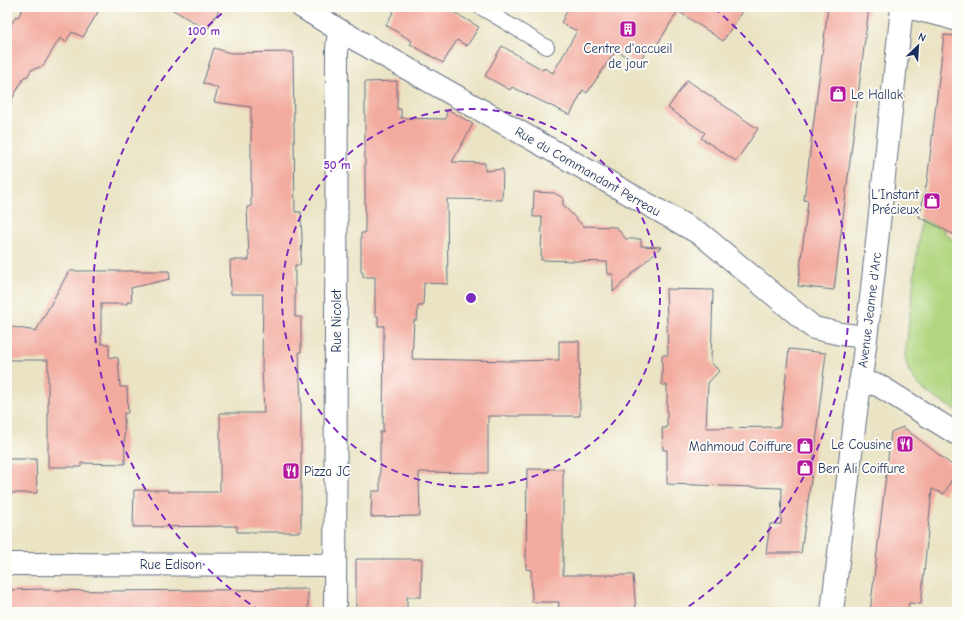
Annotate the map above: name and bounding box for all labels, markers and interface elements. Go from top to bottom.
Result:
building icon: Centre d'accueil de jour [618,19,638,39]
text: 100 m [188,24,220,38]
north arrow [898,26,938,66]
text: N [916,30,928,45]
place label: Centre d'accueil de jour [584,41,672,71]
shop icon: Le Hallak [828,84,848,104]
place label: Le Hallak [851,87,904,102]
street label: Rue du Commandant Perreau [512,124,663,219]
text: 50 m [323,158,351,172]
place label: L'Instant Précieux [871,187,920,217]
shop icon: L'Instant Précieux [922,191,942,211]
street label: Avenue Jeanne d'Arc [855,251,884,369]
street label: Rue Nicolet [329,288,344,352]
centre of rings [464,291,478,305]
restaurant icon: Le Cousine [895,434,915,454]
shop icon: Mahmoud Coiffure [795,436,815,456]
place label: Le Cousine [831,437,892,452]
place label: Mahmoud Coiffure [689,439,792,454]
shop icon: Ben Ali Coiffure [795,458,815,478]
restaurant icon: Pizza JC [281,461,301,481]
place label: Ben Ali Coiffure [818,461,905,476]
place label: Pizza JC [304,464,350,479]
street label: Rue Edison [140,557,202,572]

